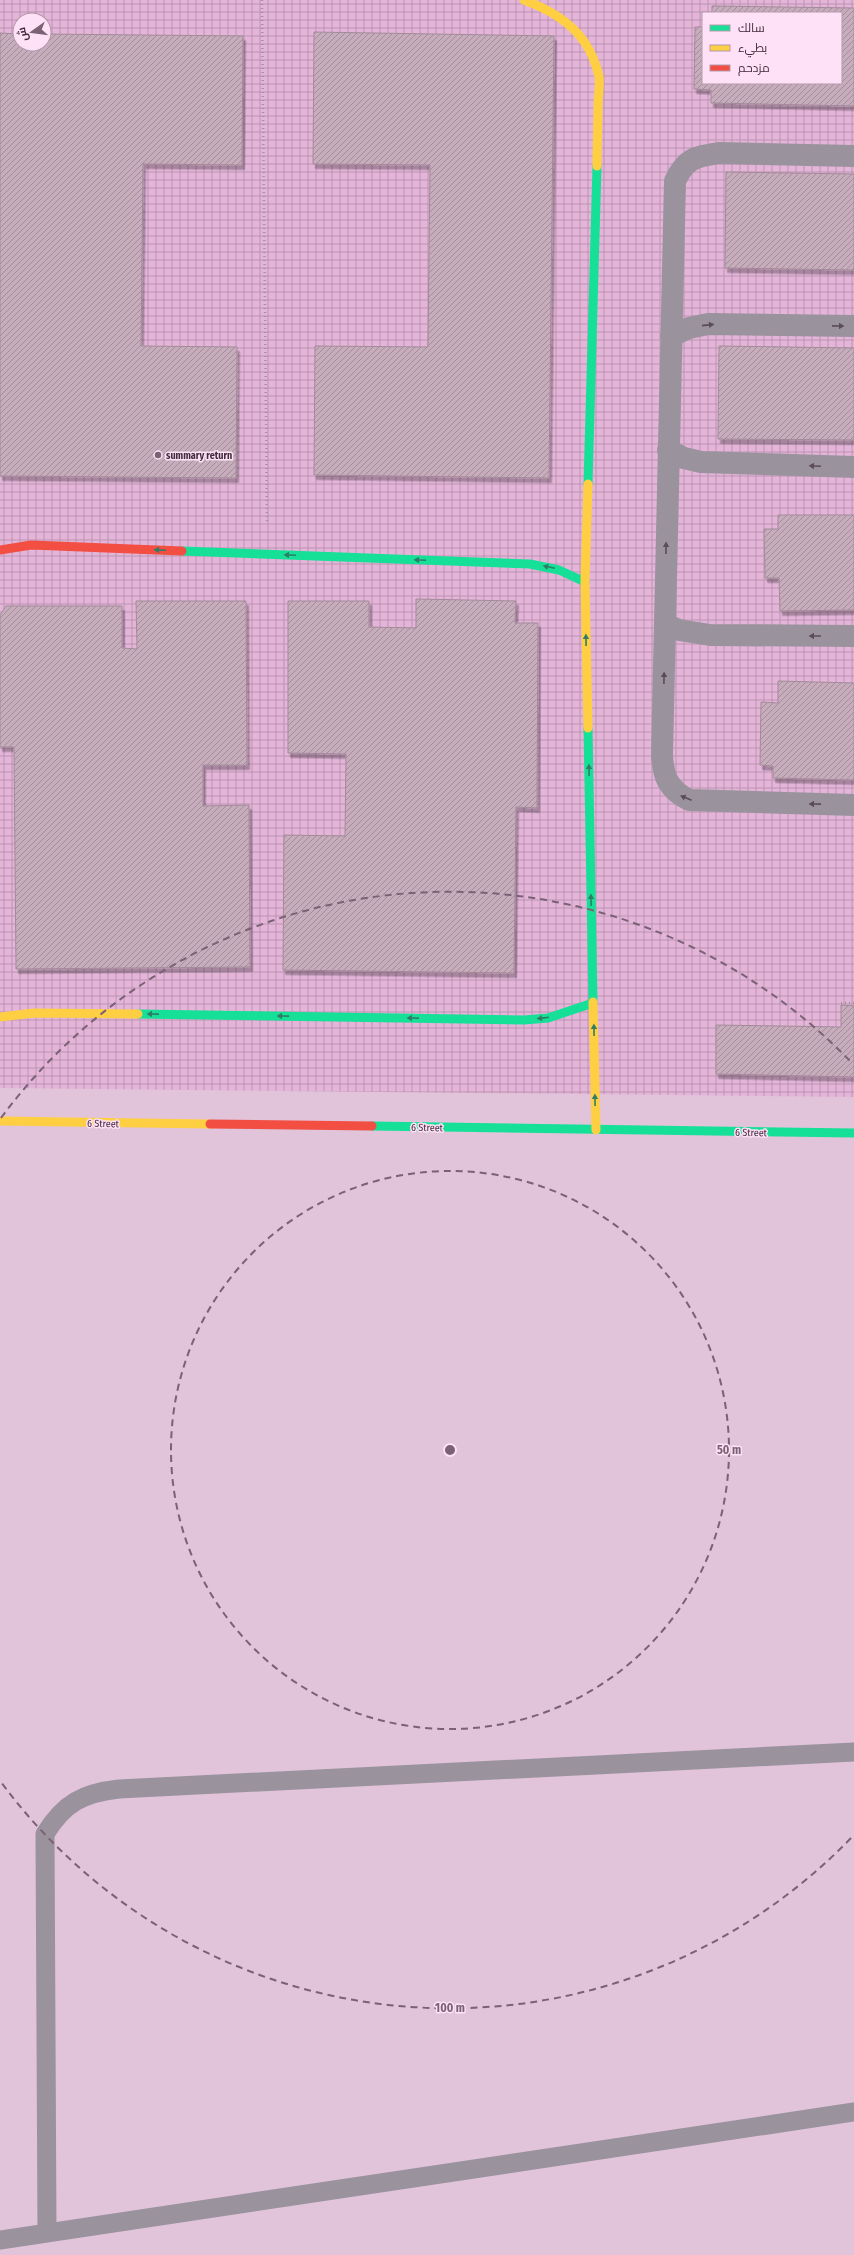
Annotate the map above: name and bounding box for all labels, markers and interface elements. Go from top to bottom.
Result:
north arrow [12,12,52,52]
legend [702,12,842,84]
text: سالك [738,21,765,35]
text: ش [15,26,31,43]
text: بطيء [738,41,767,58]
text: مزدحم [738,61,770,76]
one-way arrow [702,322,714,328]
one-way arrow [832,323,845,329]
marker: summary return [153,450,163,460]
place label: summary return [166,450,232,462]
one-way arrow [808,463,821,469]
one-way arrow [663,542,670,554]
one-way arrow [153,547,166,553]
one-way arrow [283,552,296,558]
one-way arrow [413,557,426,563]
one-way arrow [543,563,556,569]
one-way arrow [583,633,589,646]
one-way arrow [808,633,821,639]
one-way arrow [661,671,667,684]
one-way arrow [586,763,592,776]
one-way arrow [680,795,691,801]
one-way arrow [808,801,821,807]
one-way arrow [588,894,595,906]
one-way arrow [146,1011,159,1017]
one-way arrow [276,1013,289,1019]
one-way arrow [407,1015,419,1022]
one-way arrow [537,1015,549,1021]
one-way arrow [591,1023,597,1036]
one-way arrow [592,1093,598,1106]
street label: 6 Street [87,1118,120,1130]
street label: 6 Street [411,1122,444,1134]
street label: 6 Street [735,1127,768,1139]
centre of rings [443,1443,457,1457]
text: 50 m [717,1443,741,1457]
text: 100 m [435,2001,465,2015]

